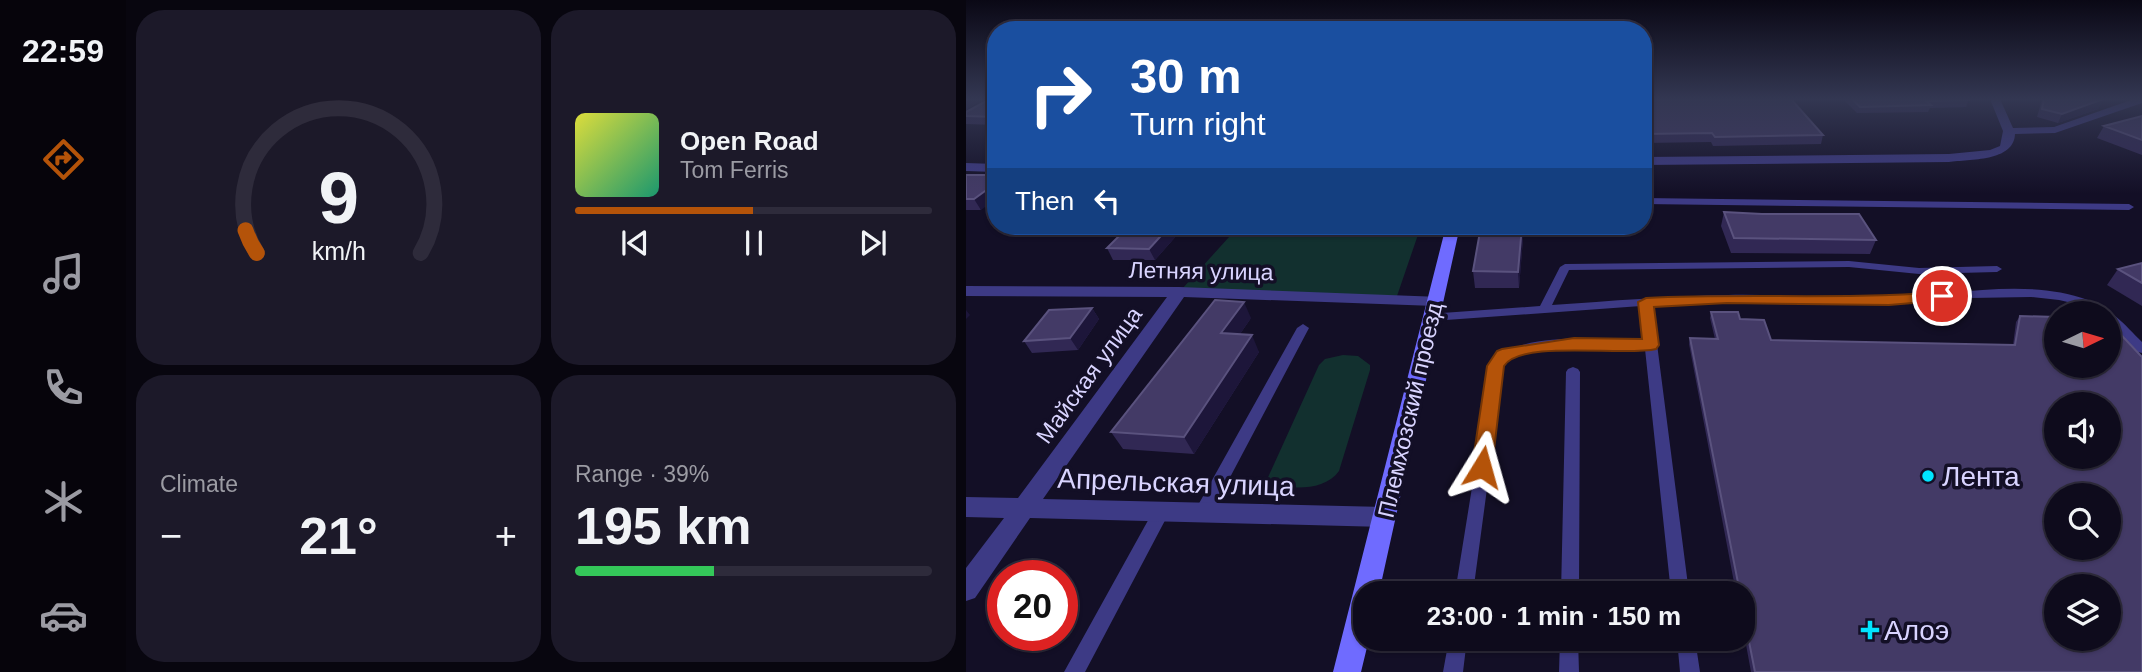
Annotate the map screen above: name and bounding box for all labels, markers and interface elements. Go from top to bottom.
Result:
text: 22:59 [22,33,104,69]
icon: right [1015,49,1106,140]
text: 30 m [1130,49,1242,103]
text: Turn right [1130,106,1266,142]
text: Open Road [680,126,819,156]
icon: directions [39,135,88,184]
text: Tom Ferris [680,157,789,183]
text: 9 [318,158,359,239]
icon: left [1088,182,1126,220]
text: Then [1015,186,1074,216]
icon: previous [616,224,654,262]
icon: pause [735,224,773,262]
icon: next [854,224,892,262]
text: km/h [311,237,366,265]
icon: music [39,249,88,298]
street label: Летняя улица [1128,257,1274,285]
pin [1912,266,1972,326]
icon: arrive [1923,277,1961,315]
street label: Племхозский проезд [1373,299,1448,520]
north arrow [2044,301,2121,378]
map controls [2044,301,2121,651]
street label: Майская улица [1031,302,1147,448]
icon: phone [39,363,88,412]
button: sound [2044,392,2121,469]
position arrow [1445,430,1519,504]
text: Range · 39% [575,461,709,487]
place label: Лента [1942,461,2020,492]
street label: Апрельская улица [1057,463,1296,502]
marker: Лента [1920,468,1936,484]
text: Climate [160,471,238,497]
icon: climate [39,477,88,526]
button: search [2044,483,2121,560]
text: 195 km [575,497,751,555]
text: 21° [299,507,378,565]
text: − [160,515,182,557]
text: + [495,515,517,557]
speed limit sign: 20 [987,560,1078,651]
button: layers [2044,574,2121,651]
icon: car [39,591,88,640]
text: 23:00 · 1 min · 150 m [1427,601,1681,631]
place label: Алоэ [1884,615,1949,646]
marker: Алоэ [1862,622,1878,638]

